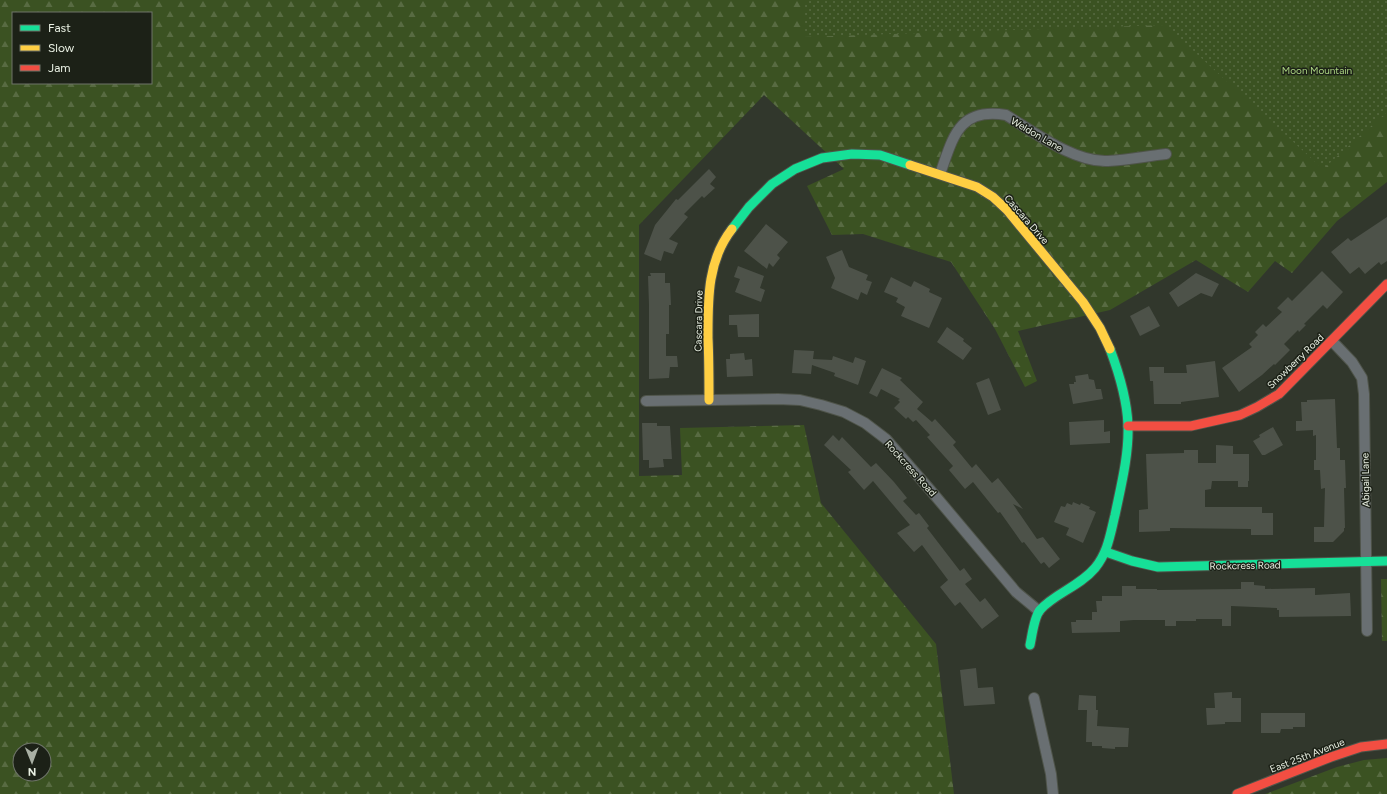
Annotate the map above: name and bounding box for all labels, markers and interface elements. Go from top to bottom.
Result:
legend [12,12,152,84]
text: Fast [48,21,71,35]
text: Slow [48,41,75,55]
text: Jam [48,61,71,75]
park label: Moon Mountain [1282,64,1353,77]
street label: Weldon Lane [1008,114,1066,155]
street label: Cascara Drive [1002,192,1052,247]
street label: Cascara Drive [691,290,706,352]
street label: Snowberry Road [1264,331,1327,392]
street label: Rockcress Road [882,437,939,499]
street label: Abigail Lane [1359,452,1372,507]
street label: Rockcress Road [1209,558,1281,573]
street label: East 25th Avenue [1268,735,1347,776]
north arrow [12,742,52,782]
text: N [28,765,37,778]

